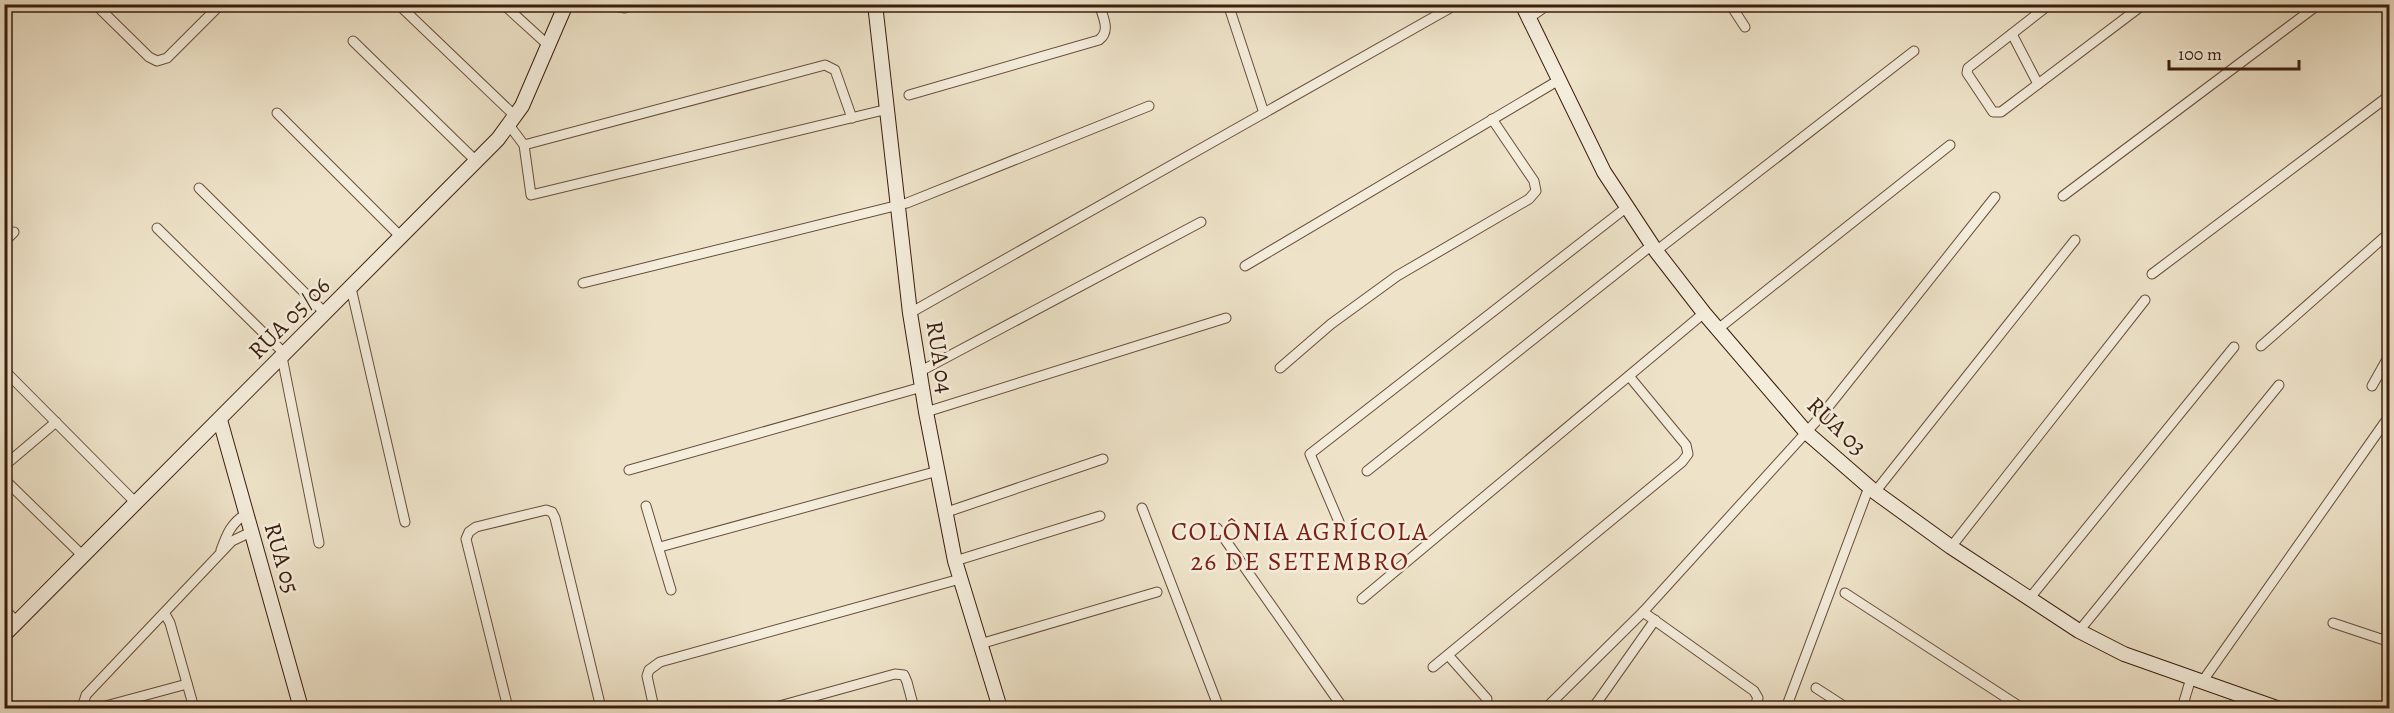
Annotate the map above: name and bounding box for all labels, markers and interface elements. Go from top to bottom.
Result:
scale bar [2169,33,2300,71]
text: 100 m [2178,42,2222,66]
street label: RUA 05/06 [241,270,337,366]
street label: RUA 04 [919,319,962,396]
street label: RUA 03 [1800,390,1874,462]
district label: COLÔNIA AGRÍCOLA 26 DE SETEMBRO [1171,514,1429,579]
street label: RUA 05 [257,519,307,597]

